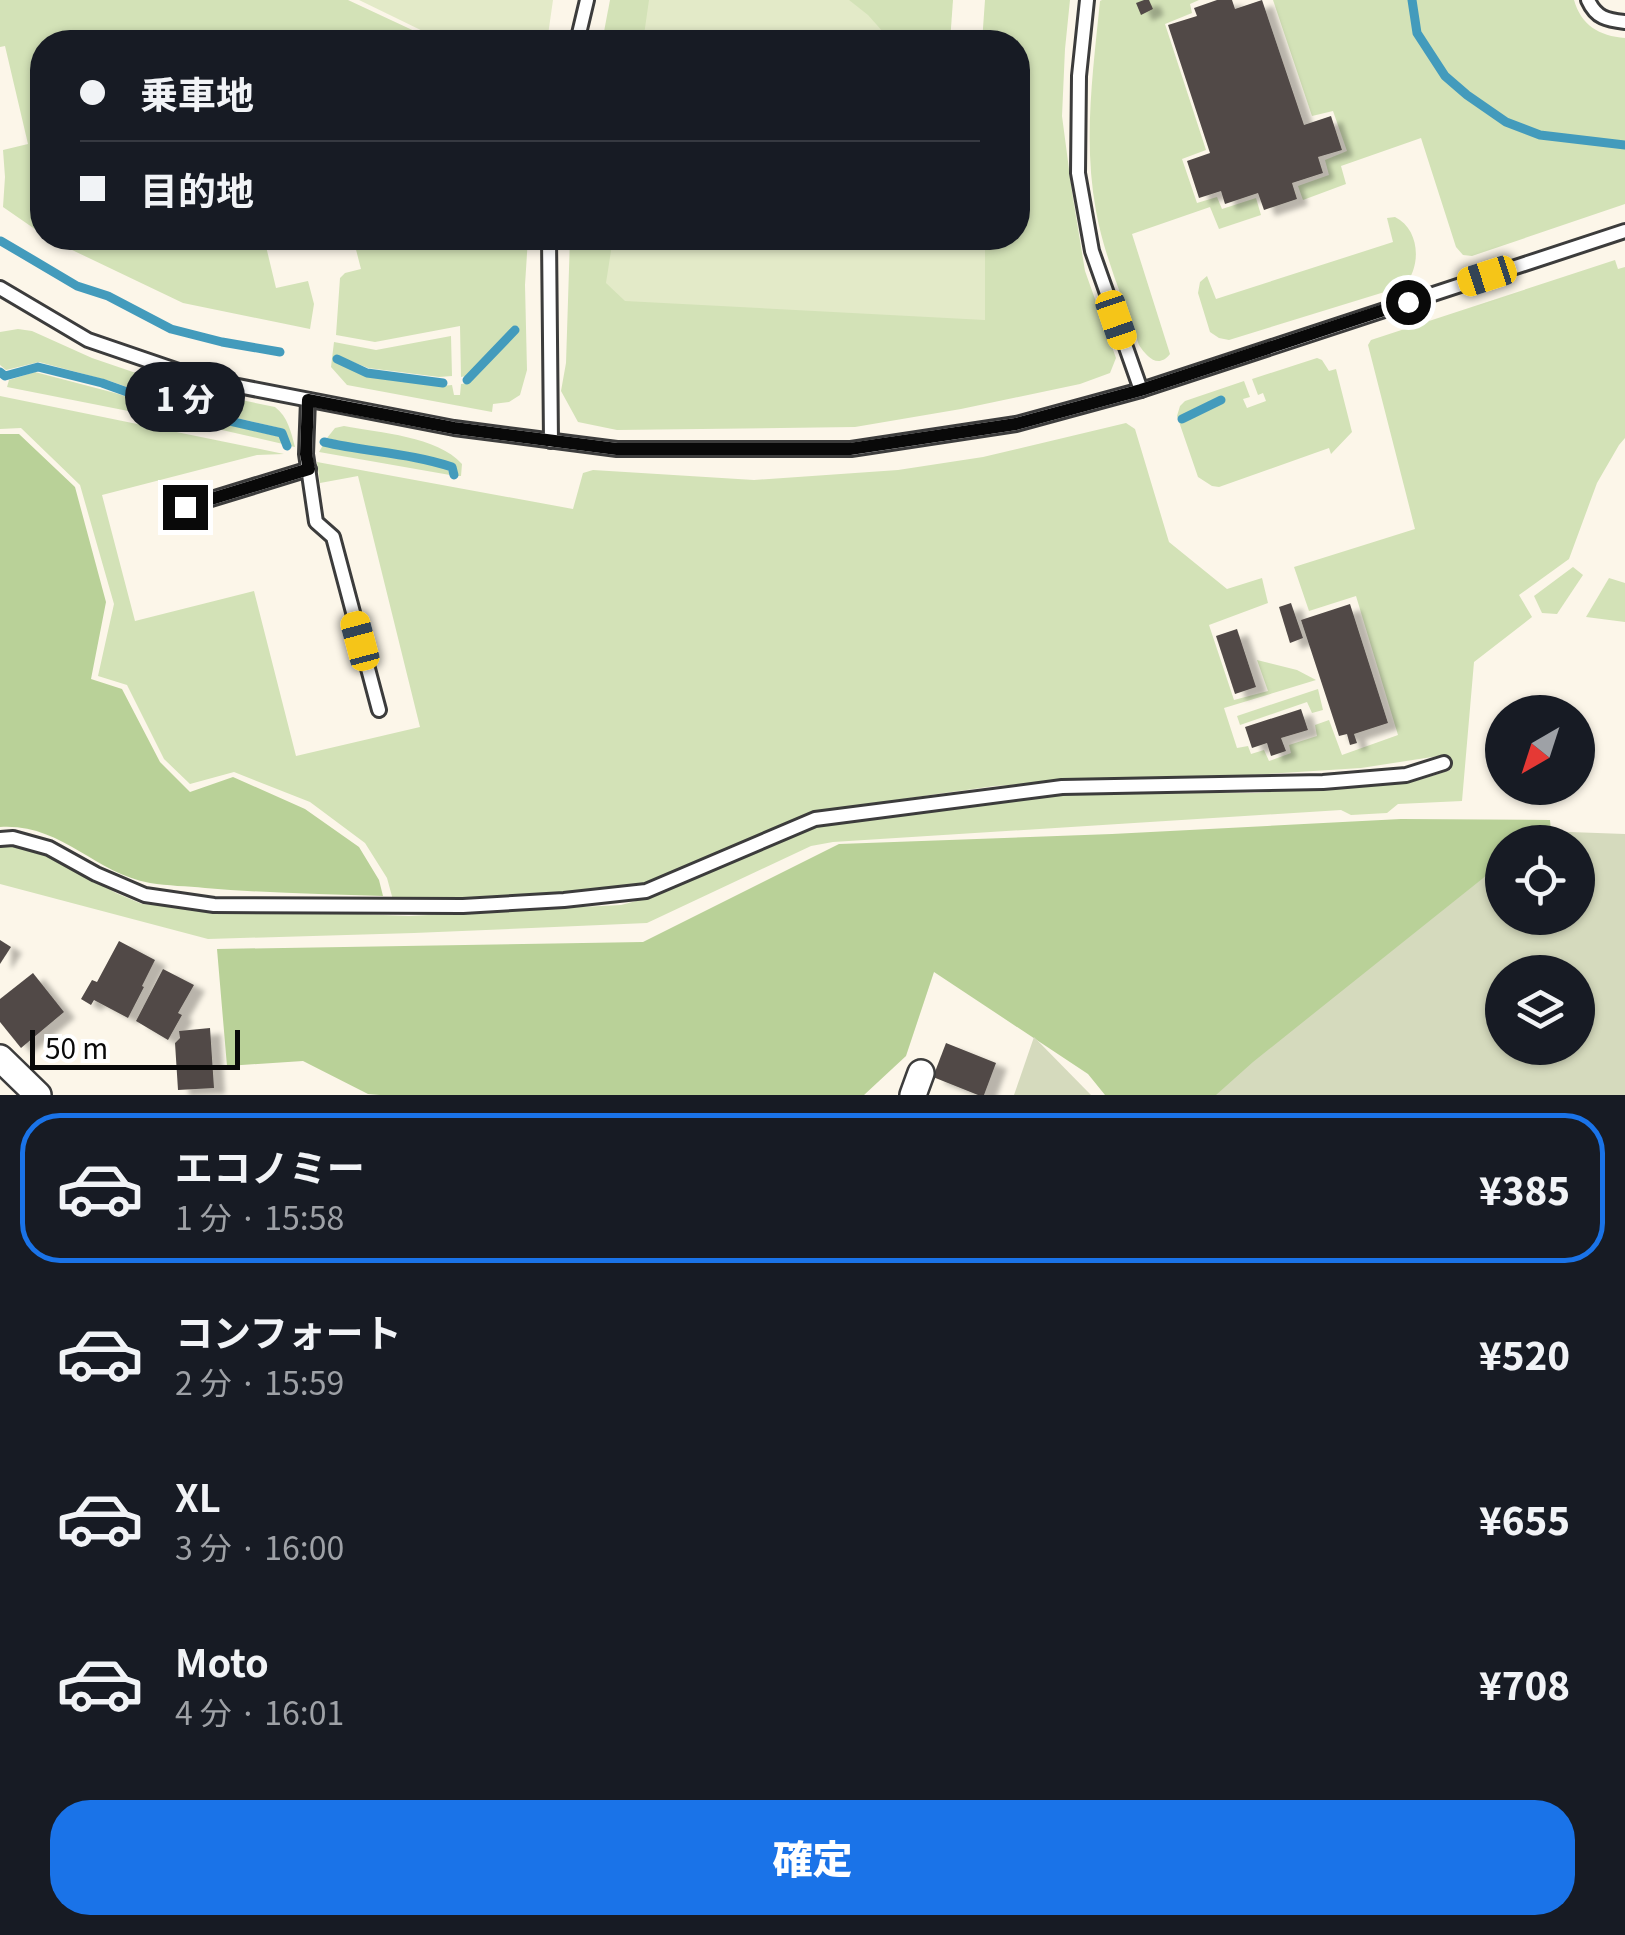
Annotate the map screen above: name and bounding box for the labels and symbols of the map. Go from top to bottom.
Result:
car [1454,252,1520,300]
route start [1386,280,1431,325]
car [1092,287,1140,353]
callout: 1 分 [125,362,245,432]
route end [163,485,208,530]
car [338,608,382,674]
north arrow [1485,695,1595,805]
scale bar [30,1025,240,1070]

